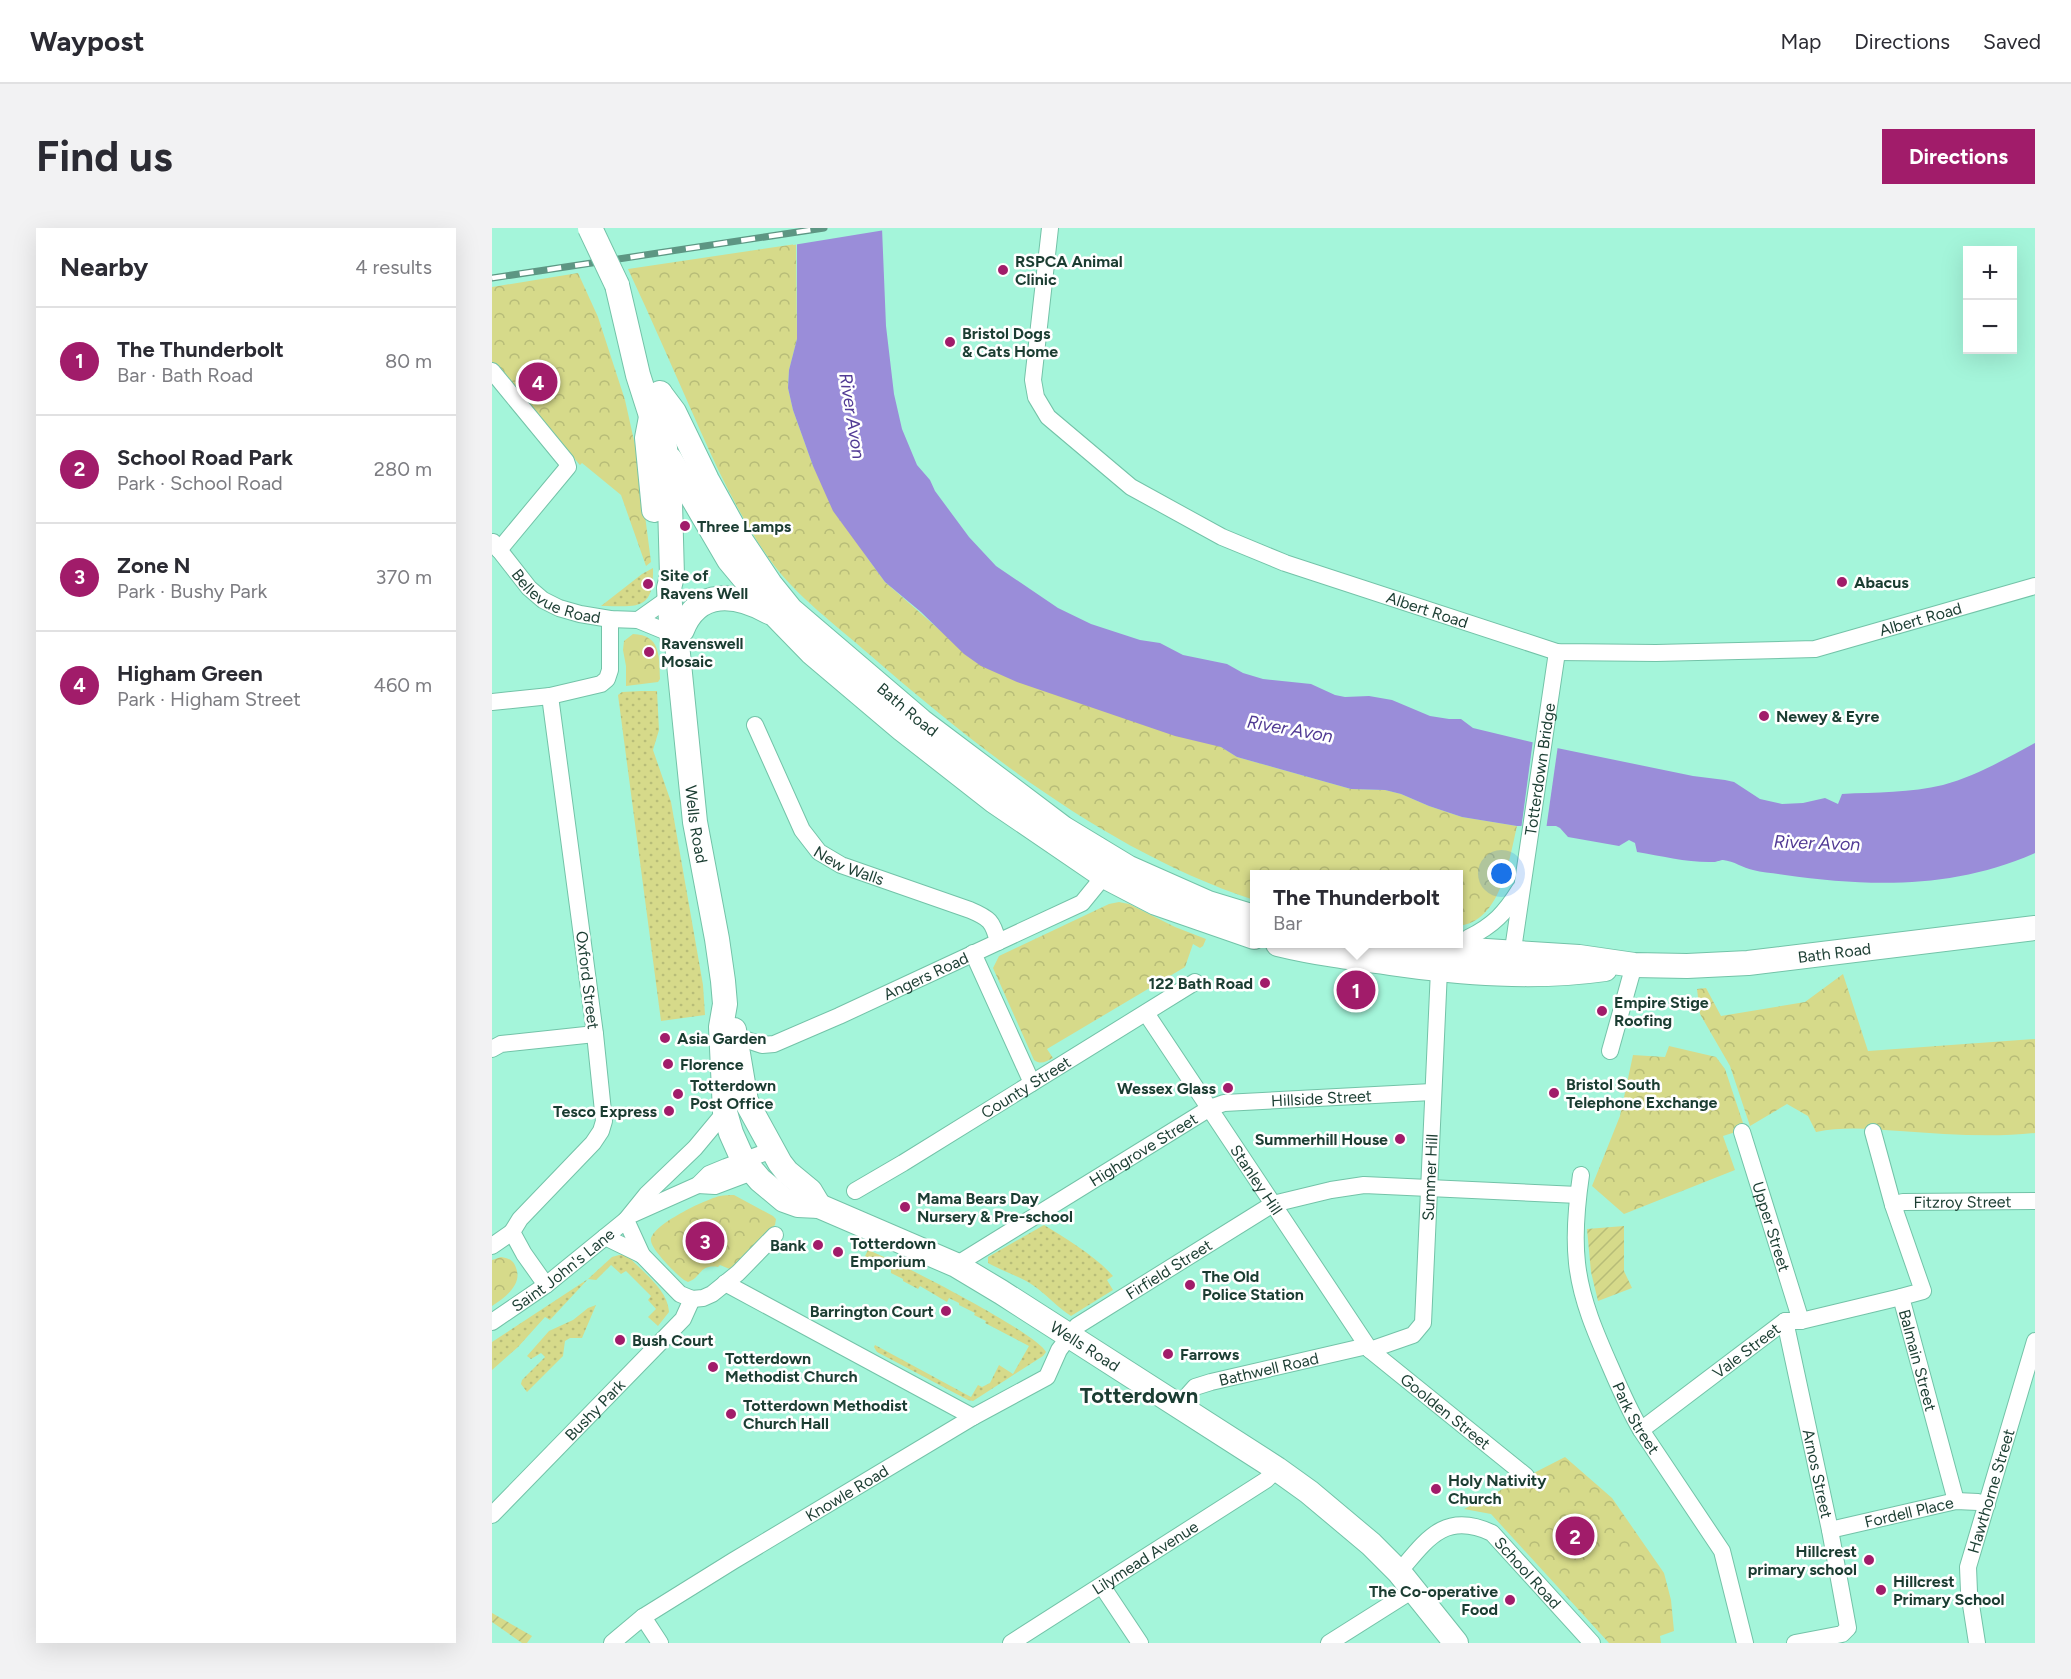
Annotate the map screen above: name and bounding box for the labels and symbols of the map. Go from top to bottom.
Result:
place label: RSPCA Animal Clinic [1015,252,1123,289]
marker: RSPCA Animal Clinic [996,263,1010,277]
place label: Bristol Dogs & Cats Home [962,324,1058,361]
marker: Bristol Dogs & Cats Home [943,335,957,349]
pin: 4 [518,360,558,404]
water label: River Avon [834,371,870,461]
place label: Three Lamps [697,517,792,536]
marker: Three Lamps [678,519,692,533]
street label: Bellevue Road [508,565,602,627]
place label: Site of Ravens Well [660,566,748,603]
place label: Abacus [1854,573,1909,592]
marker: Abacus [1835,575,1849,589]
marker: Site of Ravens Well [641,577,655,591]
street label: Albert Road [1384,588,1471,632]
street label: Albert Road [1877,598,1964,640]
place label: Ravenswell Mosaic [661,634,744,671]
marker: Ravenswell Mosaic [642,645,656,659]
street label: Bath Road [873,679,942,741]
street label: Totterdown Bridge [1521,701,1559,837]
place label: Newey & Eyre [1776,707,1879,726]
marker: Newey & Eyre [1757,709,1771,723]
water label: River Avon [1245,711,1335,747]
street label: Wells Road [681,784,712,865]
water label: River Avon [1773,830,1861,856]
street label: New Walls [810,842,886,889]
your location [1487,859,1516,888]
street label: Oxford Street [572,930,603,1030]
street label: Bath Road [1797,939,1872,967]
street label: Angers Road [880,948,972,1004]
pin: 1 [1336,968,1376,1012]
place label: 122 Bath Road [1149,974,1253,993]
marker: 122 Bath Road [1258,976,1272,990]
place label: Empire Stige Roofing [1614,993,1709,1030]
marker: Empire Stige Roofing [1595,1004,1609,1018]
place label: Asia Garden [677,1029,766,1048]
marker: Asia Garden [658,1031,672,1045]
street label: County Street [978,1052,1074,1122]
place label: Florence [680,1055,744,1074]
marker: Florence [661,1057,675,1071]
place label: Bristol South Telephone Exchange [1566,1075,1718,1112]
place label: Totterdown Post Office [690,1076,776,1113]
place label: Wessex Glass [1117,1079,1217,1098]
marker: Wessex Glass [1221,1081,1235,1095]
street label: Hillside Street [1271,1086,1372,1111]
marker: Bristol South Telephone Exchange [1547,1086,1561,1100]
marker: Totterdown Post Office [671,1087,685,1101]
place label: Tesco Express [553,1102,658,1121]
marker: Tesco Express [662,1104,676,1118]
street label: Highgrove Street [1086,1109,1201,1190]
place label: Summerhill House [1255,1130,1388,1149]
marker: Summerhill House [1393,1132,1407,1146]
street label: Summer Hill [1419,1133,1442,1221]
street label: Stanley Hill [1226,1141,1286,1218]
street label: Upper Street [1748,1179,1794,1274]
place label: Mama Bears Day Nursery & Pre-school [917,1189,1073,1226]
street label: Fitzroy Street [1913,1192,2012,1212]
marker: Mama Bears Day Nursery & Pre-school [898,1200,912,1214]
pin: 3 [686,1218,724,1264]
street label: Saint John's Lane [508,1224,618,1316]
place label: Totterdown Emporium [850,1234,936,1271]
street label: Firfield Street [1122,1235,1216,1303]
place label: Bank [770,1236,806,1255]
marker: Bank [811,1238,825,1252]
marker: Totterdown Emporium [831,1245,845,1259]
place label: The Old Police Station [1202,1267,1304,1304]
marker: The Old Police Station [1183,1278,1197,1292]
place label: Barrington Court [810,1302,934,1321]
marker: Barrington Court [939,1304,953,1318]
street label: Balmain Street [1895,1307,1940,1413]
street label: Wells Road [1047,1317,1123,1376]
street label: Vale Street [1709,1319,1784,1382]
place label: Bush Court [632,1331,714,1350]
marker: Bush Court [613,1333,627,1347]
place label: Farrows [1180,1345,1240,1364]
marker: Farrows [1161,1347,1175,1361]
street label: Bathwell Road [1217,1348,1320,1390]
place label: Totterdown Methodist Church [725,1349,858,1386]
marker: Totterdown Methodist Church [706,1360,720,1374]
street label: Goolden Street [1397,1370,1494,1454]
street label: Bushy Park [561,1375,629,1445]
street label: Park Street [1608,1379,1663,1458]
district label: Totterdown [1080,1382,1198,1409]
place label: Totterdown Methodist Church Hall [743,1396,908,1433]
marker: Totterdown Methodist Church Hall [724,1407,738,1421]
street label: Arnos Street [1799,1427,1836,1520]
street label: Hawthorne Street [1964,1427,2018,1556]
street label: Knowle Road [802,1461,892,1525]
place label: Holy Nativity Church [1448,1471,1547,1508]
marker: Holy Nativity Church [1429,1482,1443,1496]
street label: Fordell Place [1863,1493,1956,1532]
pin: 2 [1556,1514,1594,1558]
street label: Lilymead Avenue [1089,1517,1202,1599]
street label: School Road [1490,1533,1565,1613]
place label: Hillcrest primary school [1748,1542,1857,1579]
marker: Hillcrest primary school [1862,1553,1876,1567]
place label: Hillcrest Primary School [1893,1572,2005,1609]
place label: The Co-operative Food [1369,1582,1498,1619]
marker: Hillcrest Primary School [1874,1583,1888,1597]
marker: The Co-operative Food [1503,1593,1517,1607]

